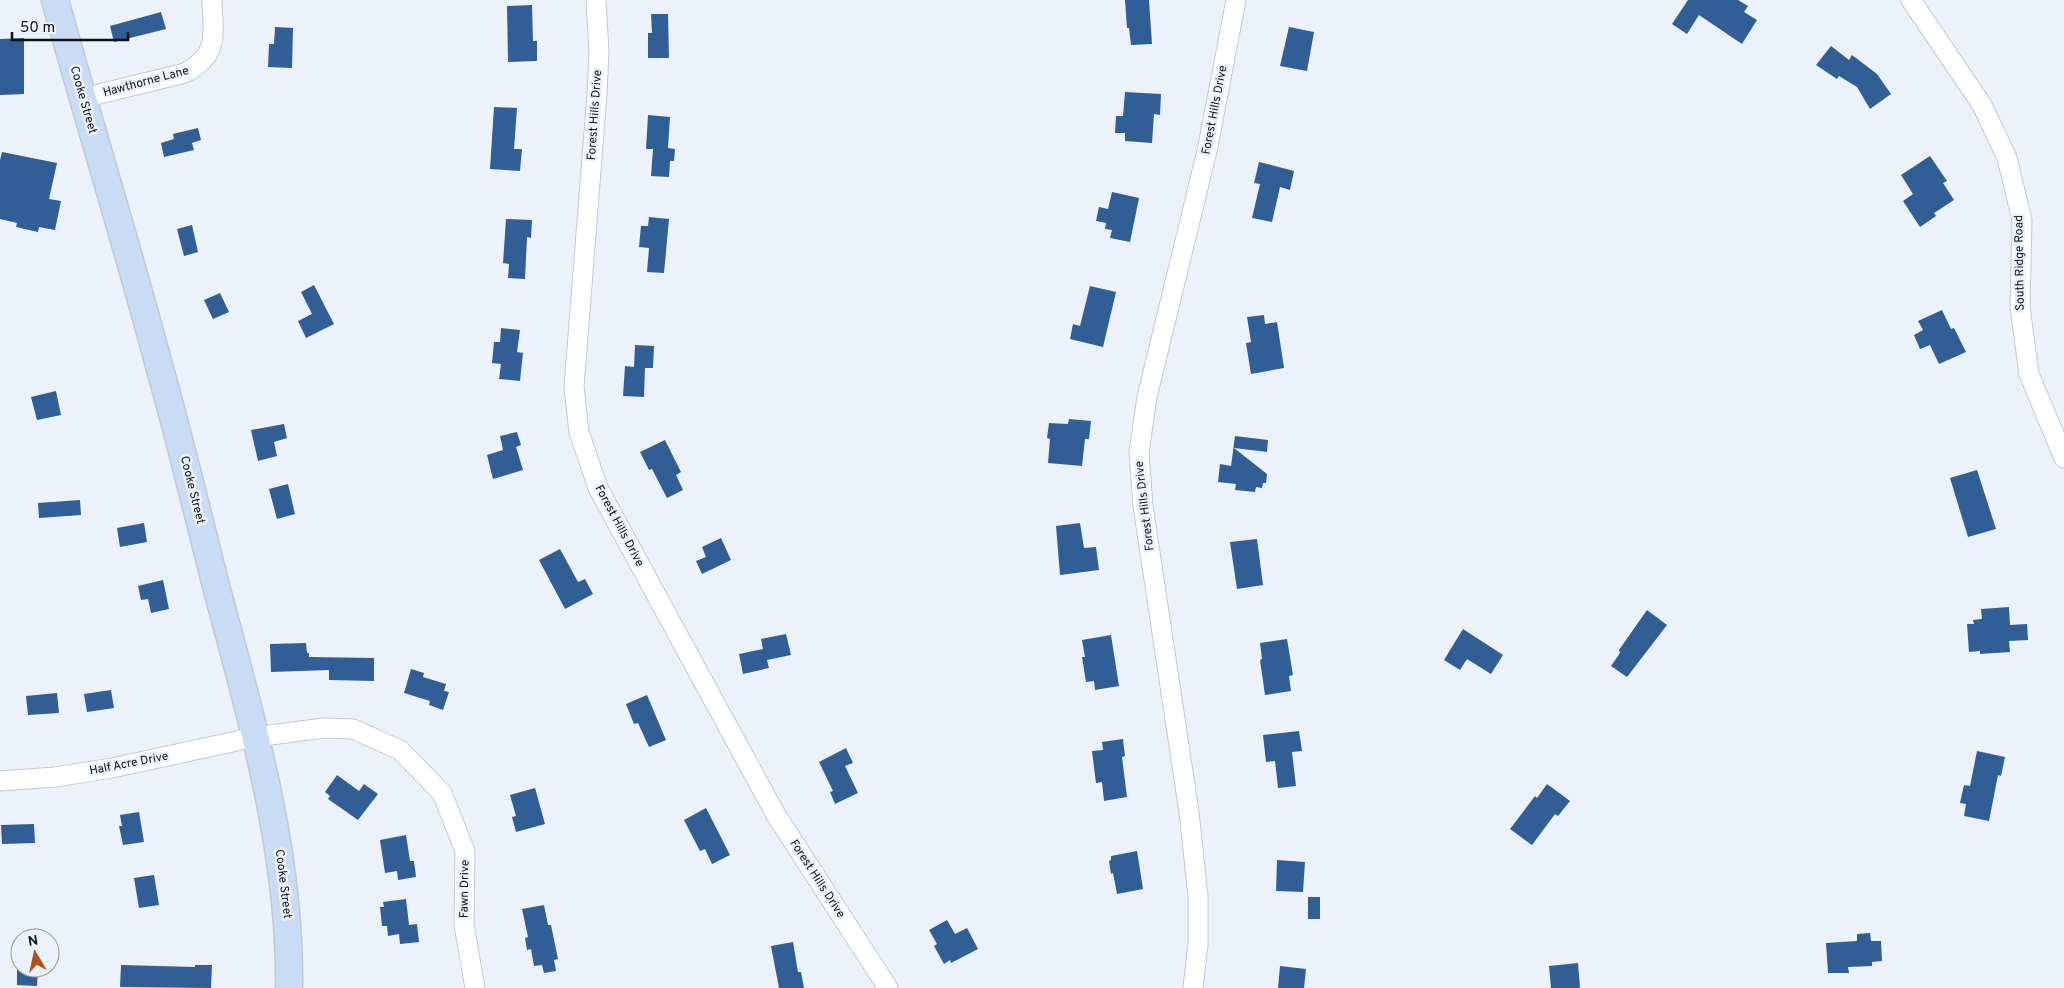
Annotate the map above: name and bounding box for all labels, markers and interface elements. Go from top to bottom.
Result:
scale bar [12,10,129,42]
text: 50 m [20,19,55,38]
street label: Hawthorne Lane [101,63,191,101]
street label: Cooke Street [66,64,100,136]
street label: Forest Hills Drive [1199,64,1231,156]
street label: Forest Hills Drive [584,69,606,161]
street label: South Ridge Road [2011,215,2029,311]
street label: Cooke Street [176,454,208,526]
street label: Forest Hills Drive [1132,460,1158,552]
street label: Forest Hills Drive [591,482,647,570]
street label: Half Acre Drive [88,749,170,779]
street label: Forest Hills Drive [786,837,848,921]
street label: Cooke Street [271,848,295,920]
street label: Fawn Drive [456,860,474,918]
north arrow [10,928,60,978]
text: N [27,932,40,951]

